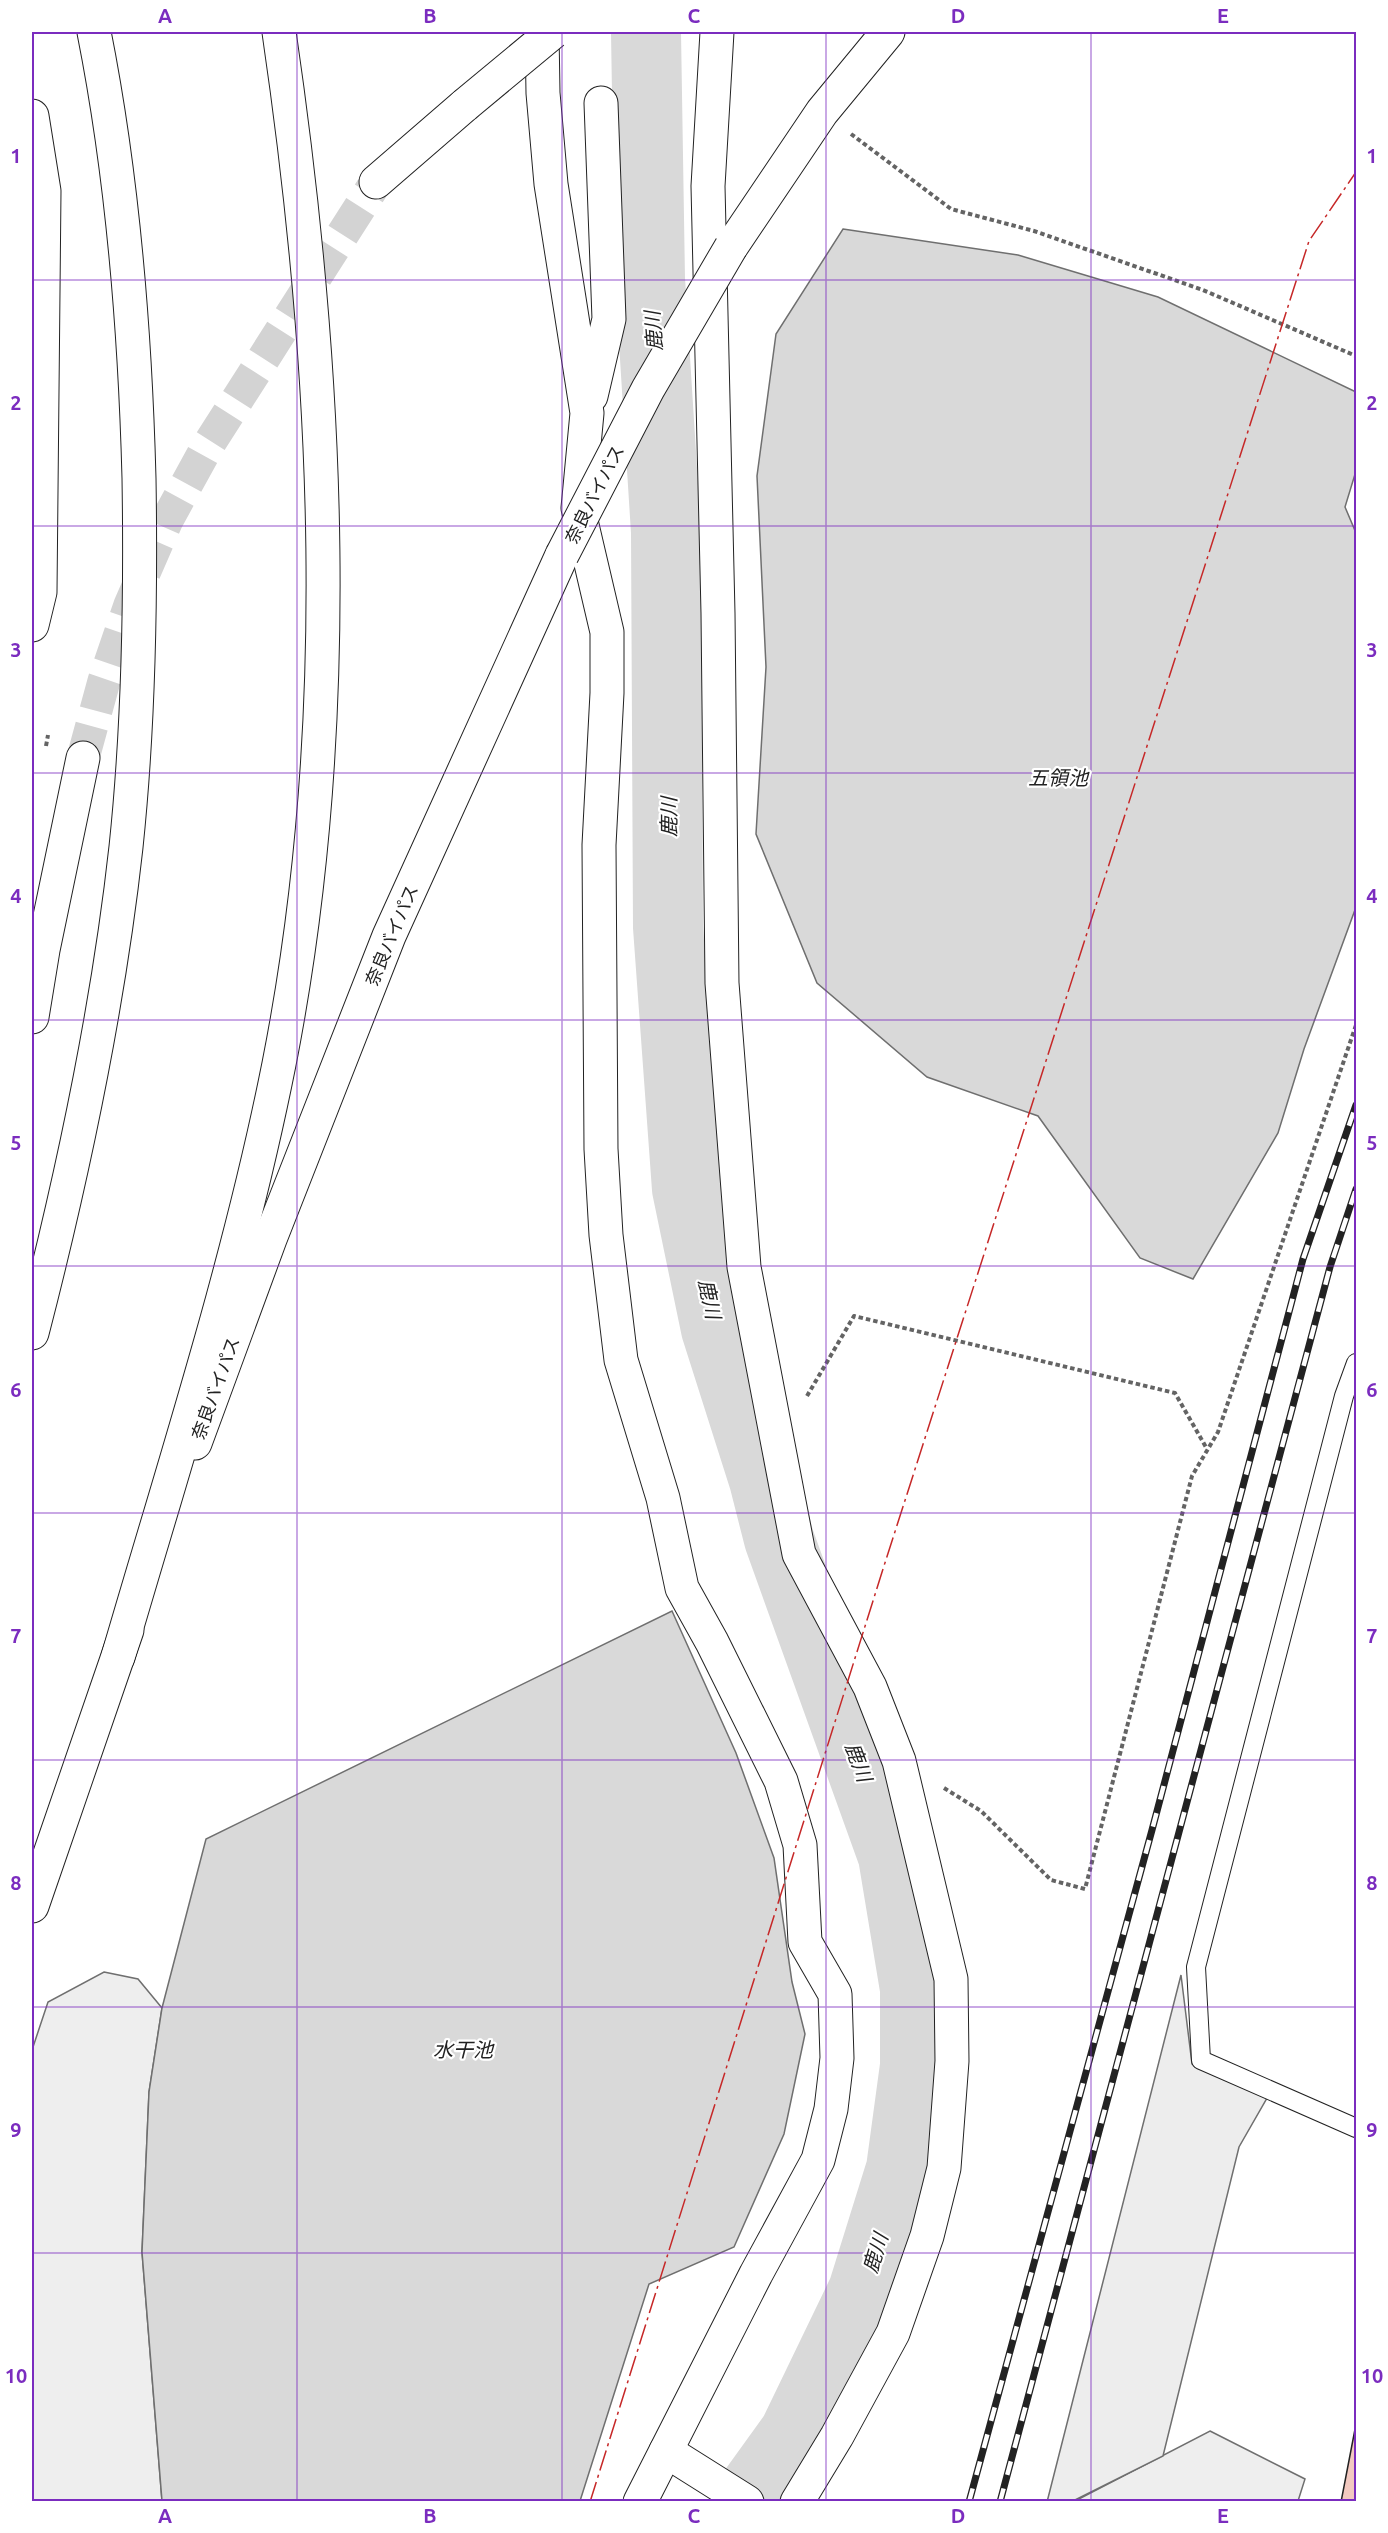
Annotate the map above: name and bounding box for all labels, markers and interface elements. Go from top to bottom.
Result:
text: A [158,4,172,27]
text: B [423,4,437,27]
text: C [688,4,701,27]
text: D [951,4,965,27]
text: E [1217,4,1229,27]
text: 1 [10,144,22,167]
text: 1 [1366,144,1378,167]
water label: 鹿川 [640,308,666,352]
text: 2 [10,391,22,414]
text: 2 [1366,391,1378,414]
street label: 奈良バイパス [561,442,627,546]
text: 3 [10,638,22,661]
text: 3 [1366,638,1378,661]
water label: 五領池 [1028,766,1090,789]
water label: 鹿川 [657,795,680,837]
street label: 奈良バイパス [361,882,421,988]
text: 4 [10,884,22,907]
text: 4 [1366,884,1378,907]
text: 5 [10,1131,22,1154]
text: 5 [1366,1131,1378,1154]
water label: 鹿川 [695,1277,726,1323]
street label: 奈良バイパス [187,1334,243,1442]
text: 6 [10,1378,22,1401]
text: 6 [1366,1378,1378,1401]
text: 7 [10,1624,22,1647]
text: 7 [1366,1624,1378,1647]
water label: 鹿川 [841,1739,877,1787]
text: 8 [10,1871,22,1894]
text: 8 [1366,1871,1378,1894]
water label: 水干池 [433,2038,495,2061]
text: 9 [10,2118,22,2141]
text: 9 [1366,2118,1378,2141]
water label: 鹿川 [858,2229,892,2275]
text: 10 [5,2364,27,2387]
text: 10 [1361,2364,1383,2387]
text: A [158,2504,172,2527]
text: B [423,2504,437,2527]
text: C [688,2504,701,2527]
text: D [951,2504,965,2527]
text: E [1217,2504,1229,2527]

